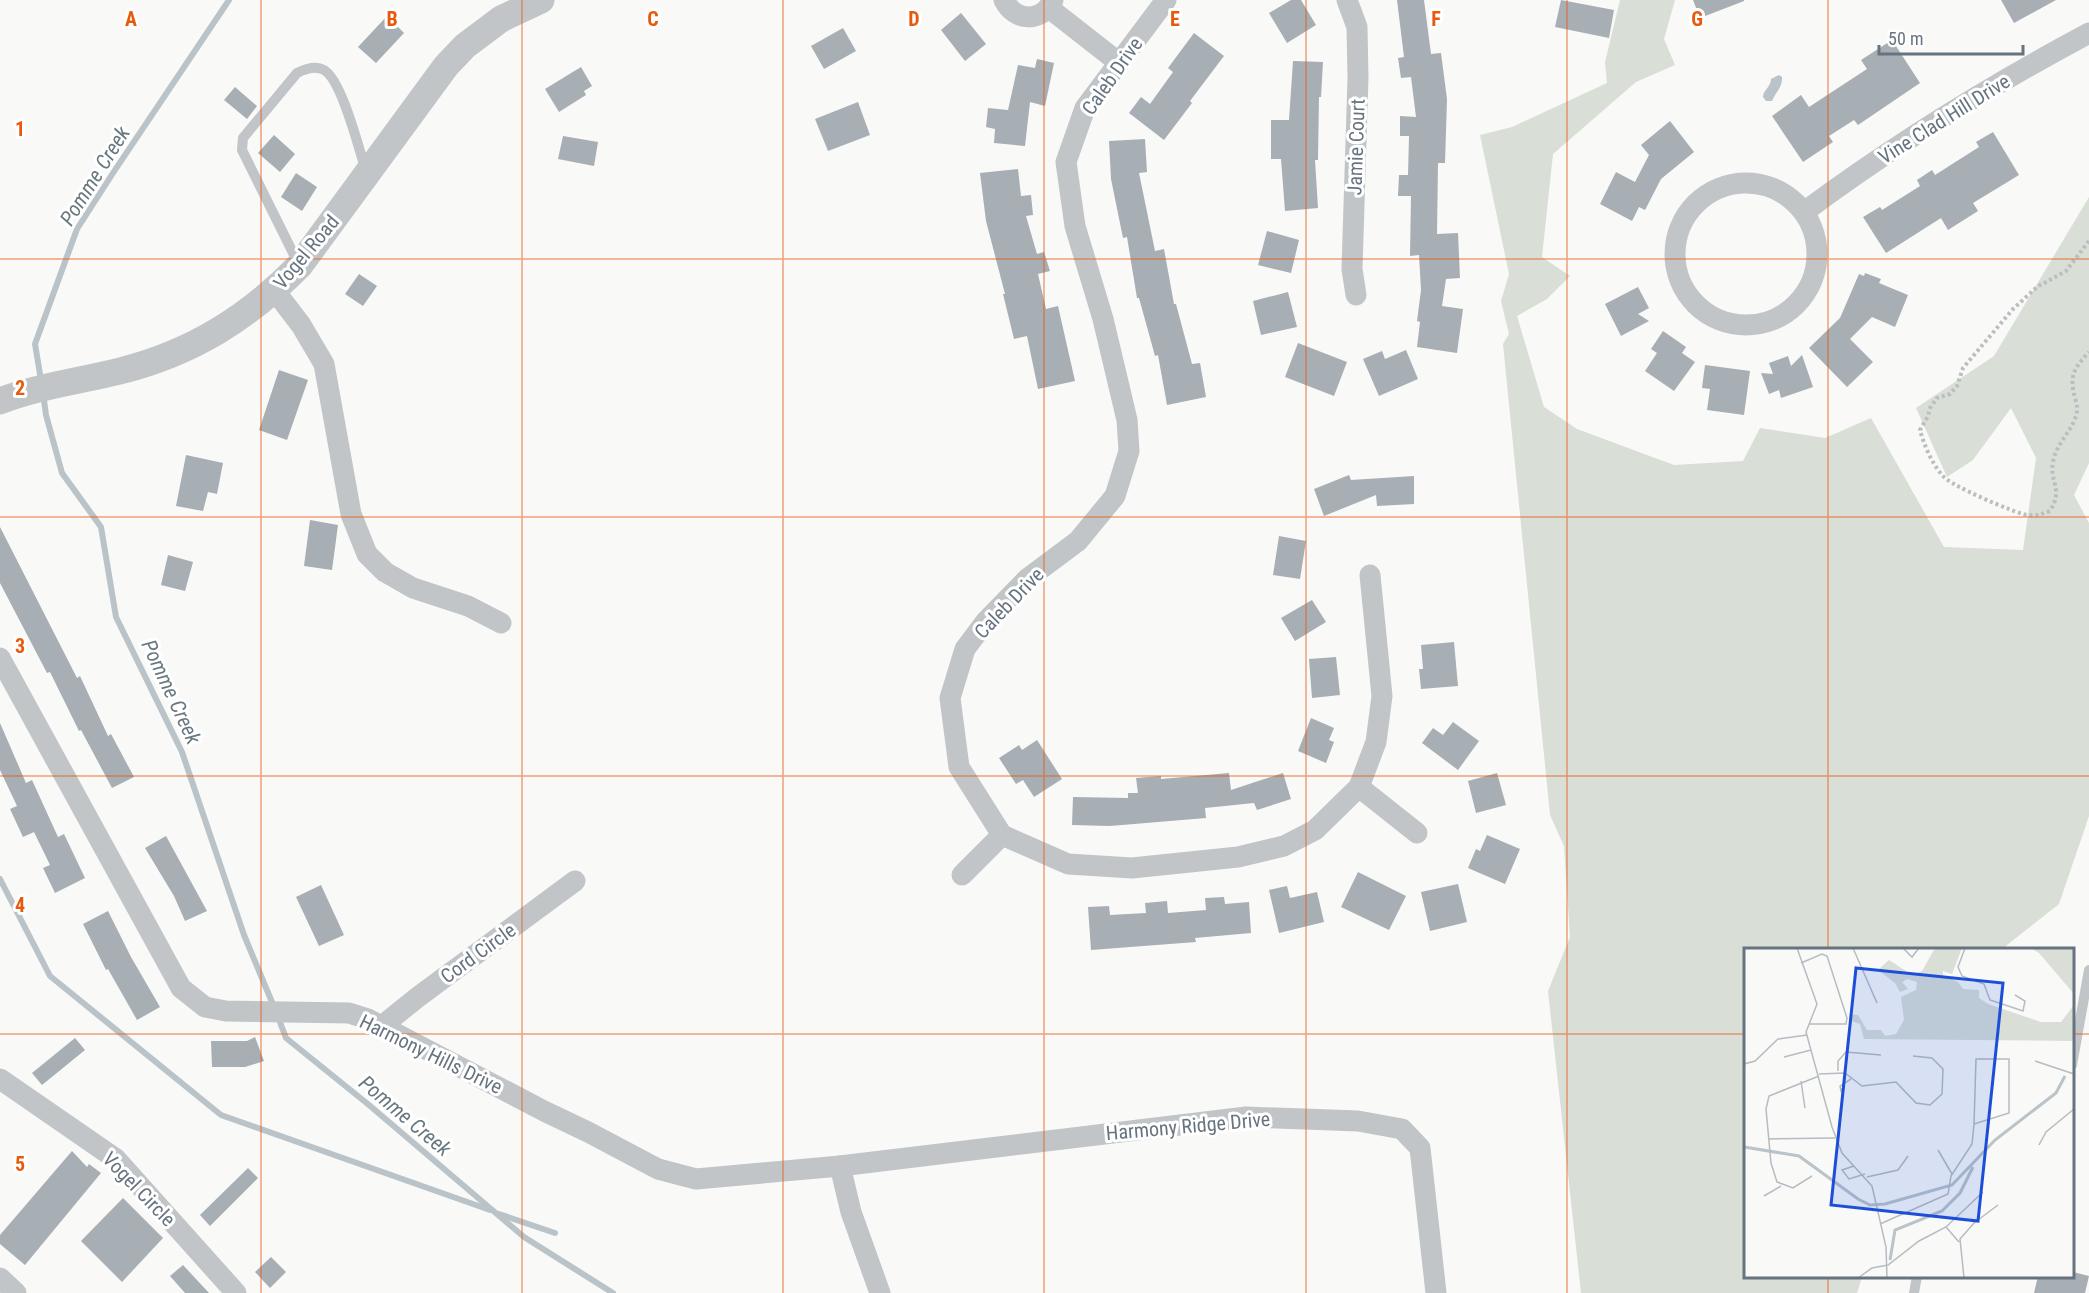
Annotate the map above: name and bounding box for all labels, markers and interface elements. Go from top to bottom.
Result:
text: A [125,7,137,31]
text: B [386,7,398,31]
text: C [647,7,659,31]
text: D [908,7,920,31]
text: E [1170,7,1180,31]
text: F [1431,7,1441,31]
text: G [1691,7,1703,31]
scale bar [1879,18,2023,56]
text: 50 m [1888,28,1923,49]
street label: Caleb Drive [1077,33,1147,119]
street label: Vine Clad Hill Drive [1874,69,2014,169]
street label: Jamie Court [1342,98,1370,196]
text: 1 [15,117,25,141]
water label: Pomme Creek [55,121,135,230]
street label: Vogel Road [268,210,344,294]
text: 2 [15,376,25,400]
street label: Caleb Drive [969,563,1049,643]
text: 3 [15,634,25,658]
water label: Pomme Creek [136,636,206,749]
text: 4 [15,893,25,917]
street label: Cord Circle [436,918,520,988]
inset map [1744,948,2074,1278]
street label: Harmony Hills Drive [356,1009,506,1099]
water label: Pomme Creek [354,1071,456,1162]
street label: Harmony Ridge Drive [1105,1107,1271,1145]
street label: Vogel Circle [98,1147,180,1231]
text: 5 [15,1152,25,1176]

